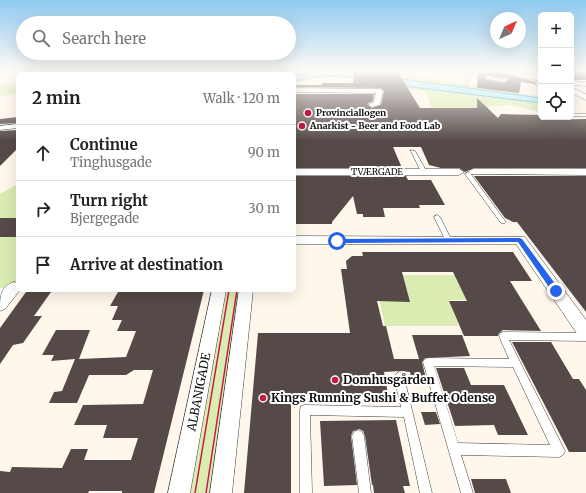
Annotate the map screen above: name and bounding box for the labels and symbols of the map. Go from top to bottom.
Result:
north arrow [490,12,526,48]
place label: Provinciallogen [316,107,386,118]
marker: Provinciallogen [303,108,313,118]
place label: Anarkist - Beer and Food Lab [309,120,441,131]
marker: Anarkist - Beer and Food Lab [297,121,307,131]
street label: TVÆRGADE [351,166,403,177]
route start [328,232,346,250]
route end [547,282,565,300]
street label: ALBANIGADE [183,351,214,433]
place label: Domhusgården [343,372,435,387]
marker: Domhusgården [330,375,340,385]
place label: Kings Running Sushi & Buffet Odense [271,390,495,405]
marker: Kings Running Sushi & Buffet Odense [258,393,268,403]

